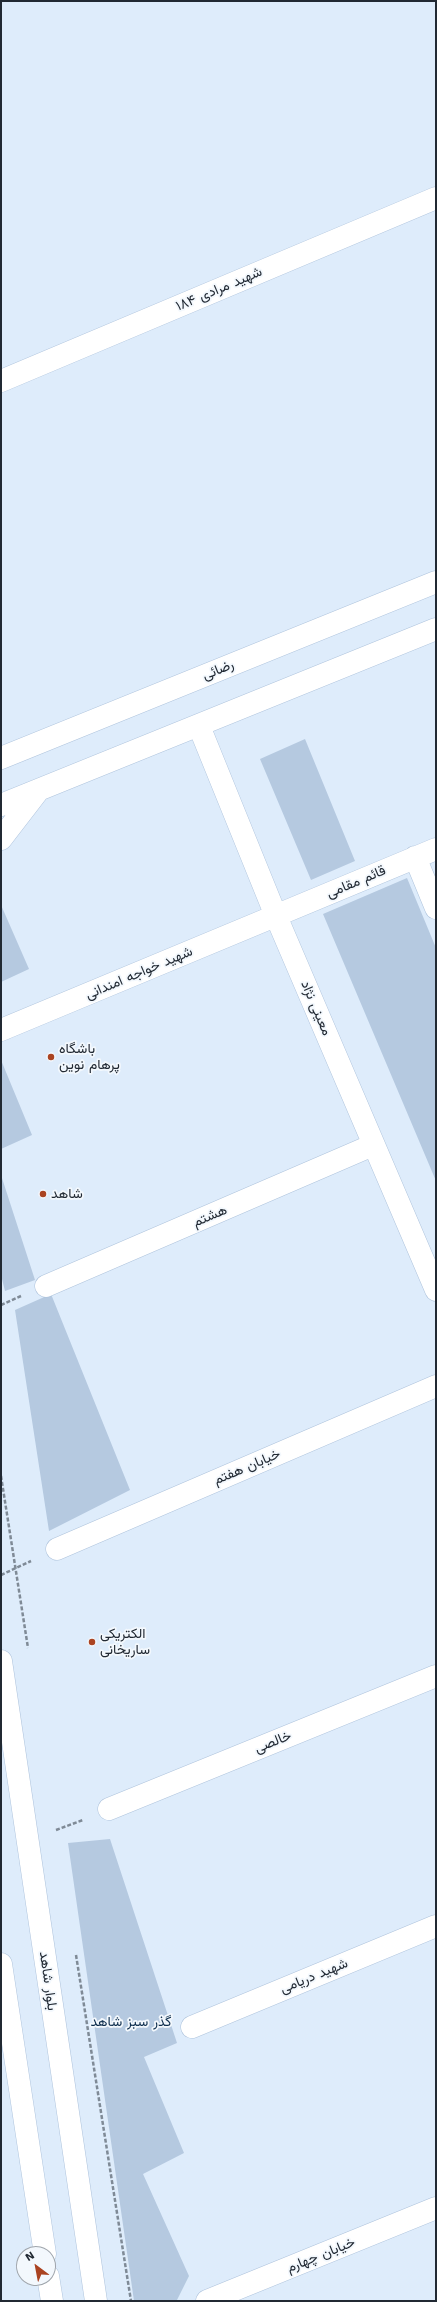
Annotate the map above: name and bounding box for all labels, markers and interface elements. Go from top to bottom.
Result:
street label: شهید مرادی ۱۸۴ [173,263,265,315]
street label: رضائی [200,656,236,684]
street label: قائم مقامی [324,862,388,902]
street label: شهید خواجه امندانی [83,943,195,1003]
street label: معینی نژاد [297,978,335,1038]
place label: باشگاه پرهام نوین [59,1041,120,1074]
marker: باشگاه پرهام نوین [46,1052,56,1062]
place label: شاهد [51,1186,83,1202]
marker: شاهد [38,1189,48,1199]
street label: هشتم [190,1201,230,1231]
street label: خیابان هفتم [211,1445,283,1489]
place label: الکتریکی ساریخانی [100,1626,150,1658]
marker: الکتریکی ساریخانی [87,1637,97,1647]
street label: خالصی [252,1727,294,1757]
street label: بلوار شاهد [36,1950,60,2012]
street label: شهید دریامی [278,1955,350,1997]
park label: گذر سبز شاهد [90,2014,172,2030]
street label: خیابان چهارم [284,2234,358,2276]
north arrow [16,2246,56,2286]
text: N [23,2249,37,2264]

